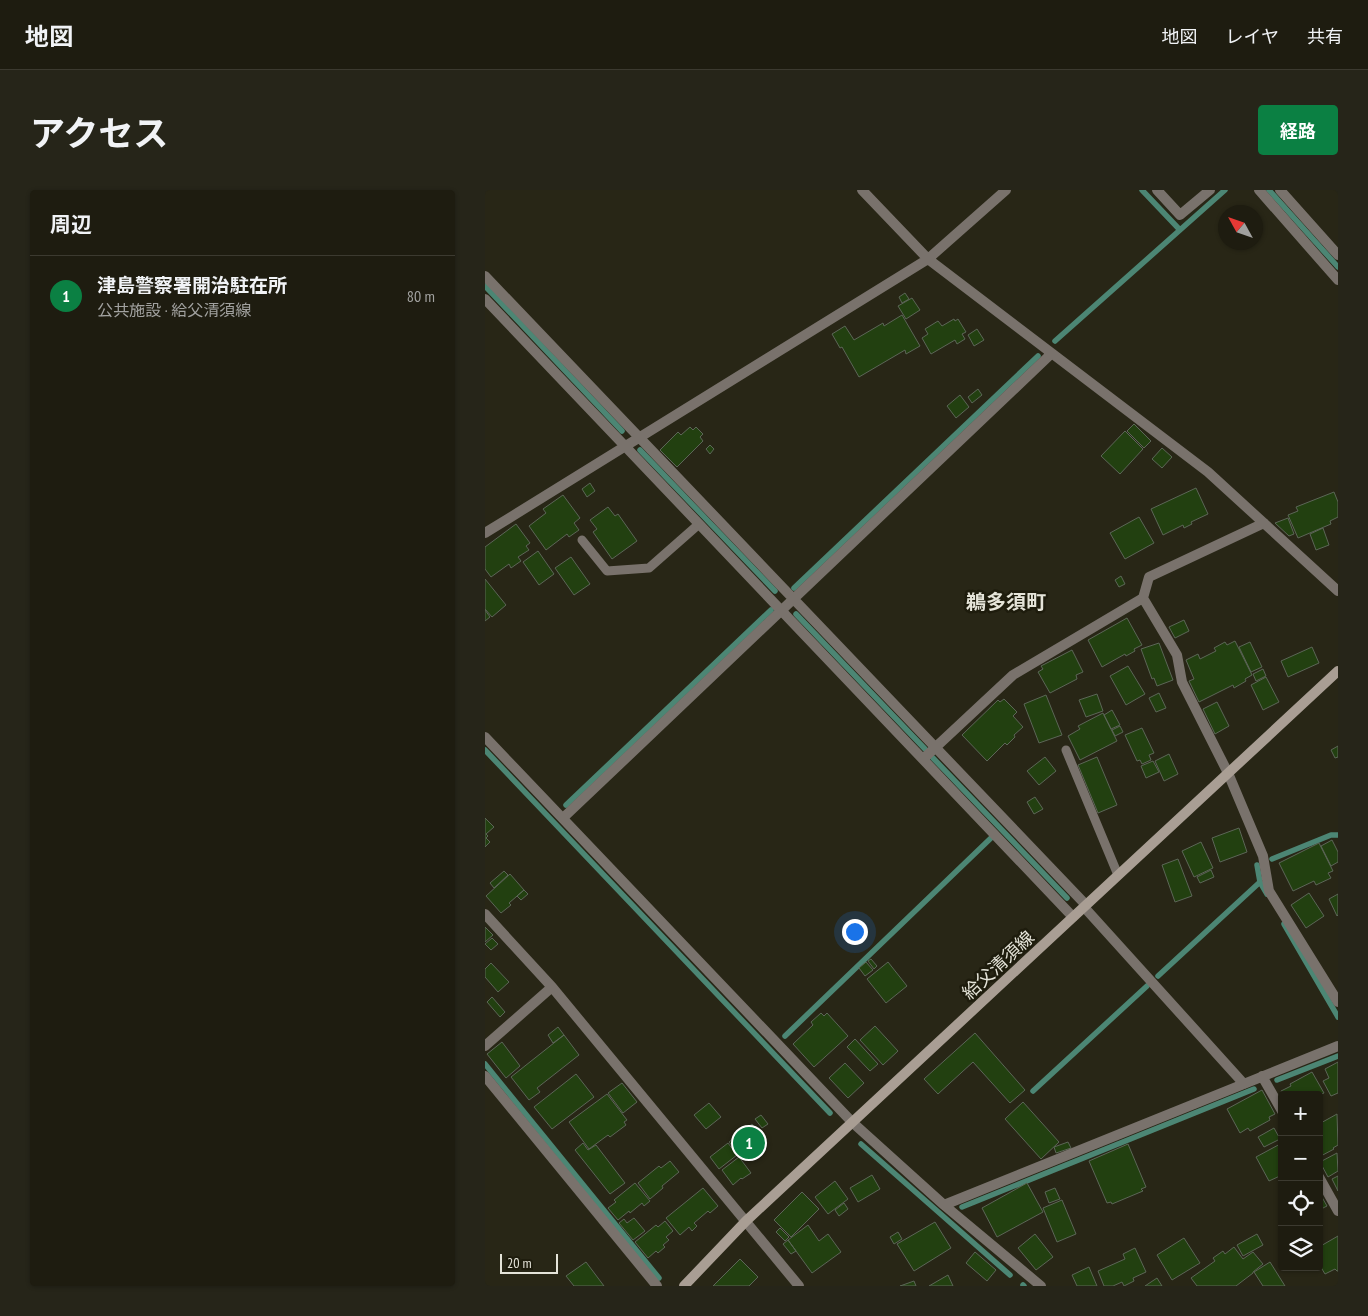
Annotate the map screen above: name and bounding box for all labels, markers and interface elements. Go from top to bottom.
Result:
text: 地図 [25,21,73,52]
text: 地図 [1162,25,1198,48]
text: レイヤ [1226,25,1279,48]
text: 共有 [1307,25,1343,48]
button: 経路 [1258,105,1338,155]
text: アクセス [30,110,168,156]
north arrow [1218,205,1263,250]
text: 周辺 [50,211,92,238]
text: 津島警察署開治駐在所 [97,273,287,297]
text: 1 [62,286,70,306]
text: 80 m [407,286,435,306]
text: 公共施設 · 給父清須線 [97,300,251,320]
district label: 鵜多須町 [966,589,1046,615]
your location [842,919,868,945]
street label: 給父清須線 [957,926,1039,1004]
map controls [1278,1091,1323,1271]
button: + [1278,1091,1323,1136]
pin: 1 [733,1124,765,1162]
button: − [1278,1136,1323,1181]
button: locate [1278,1181,1323,1226]
button: layers [1278,1226,1323,1271]
scale bar [500,1251,557,1274]
text: 20 m [507,1254,532,1272]

